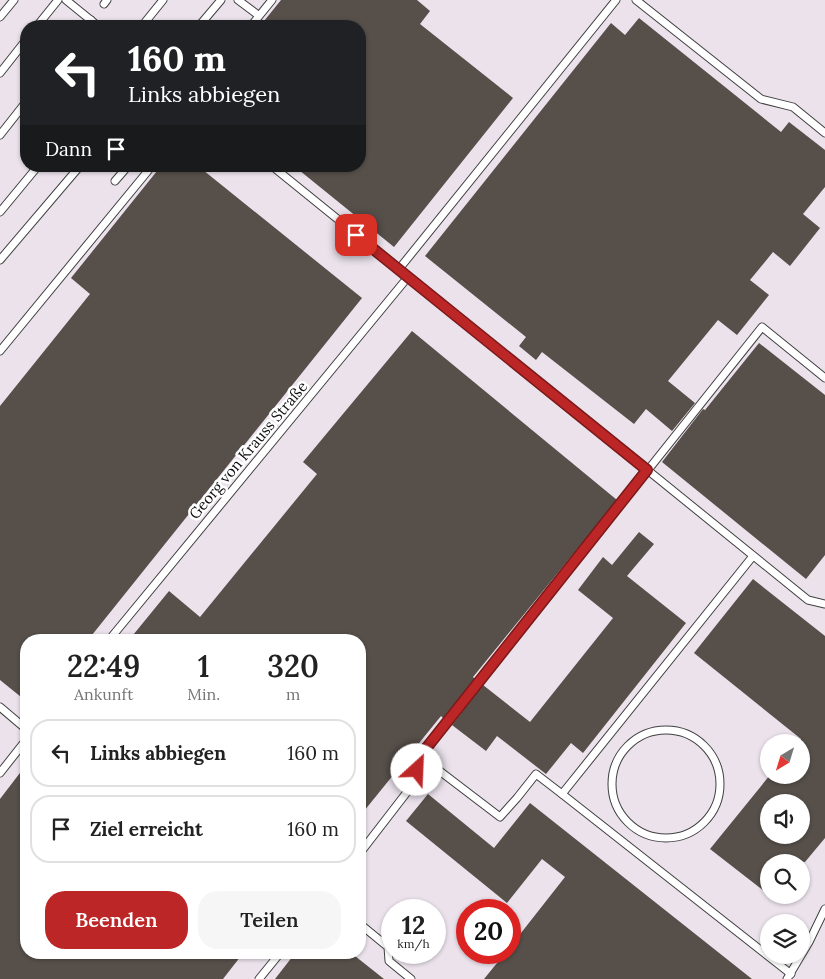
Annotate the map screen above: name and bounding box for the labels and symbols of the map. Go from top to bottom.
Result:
pin [335,214,377,256]
street label: Georg von Krauss Straße [185,377,311,523]
north arrow [760,734,810,784]
position arrow [390,743,442,795]
speed limit sign: 20 [456,899,521,964]

